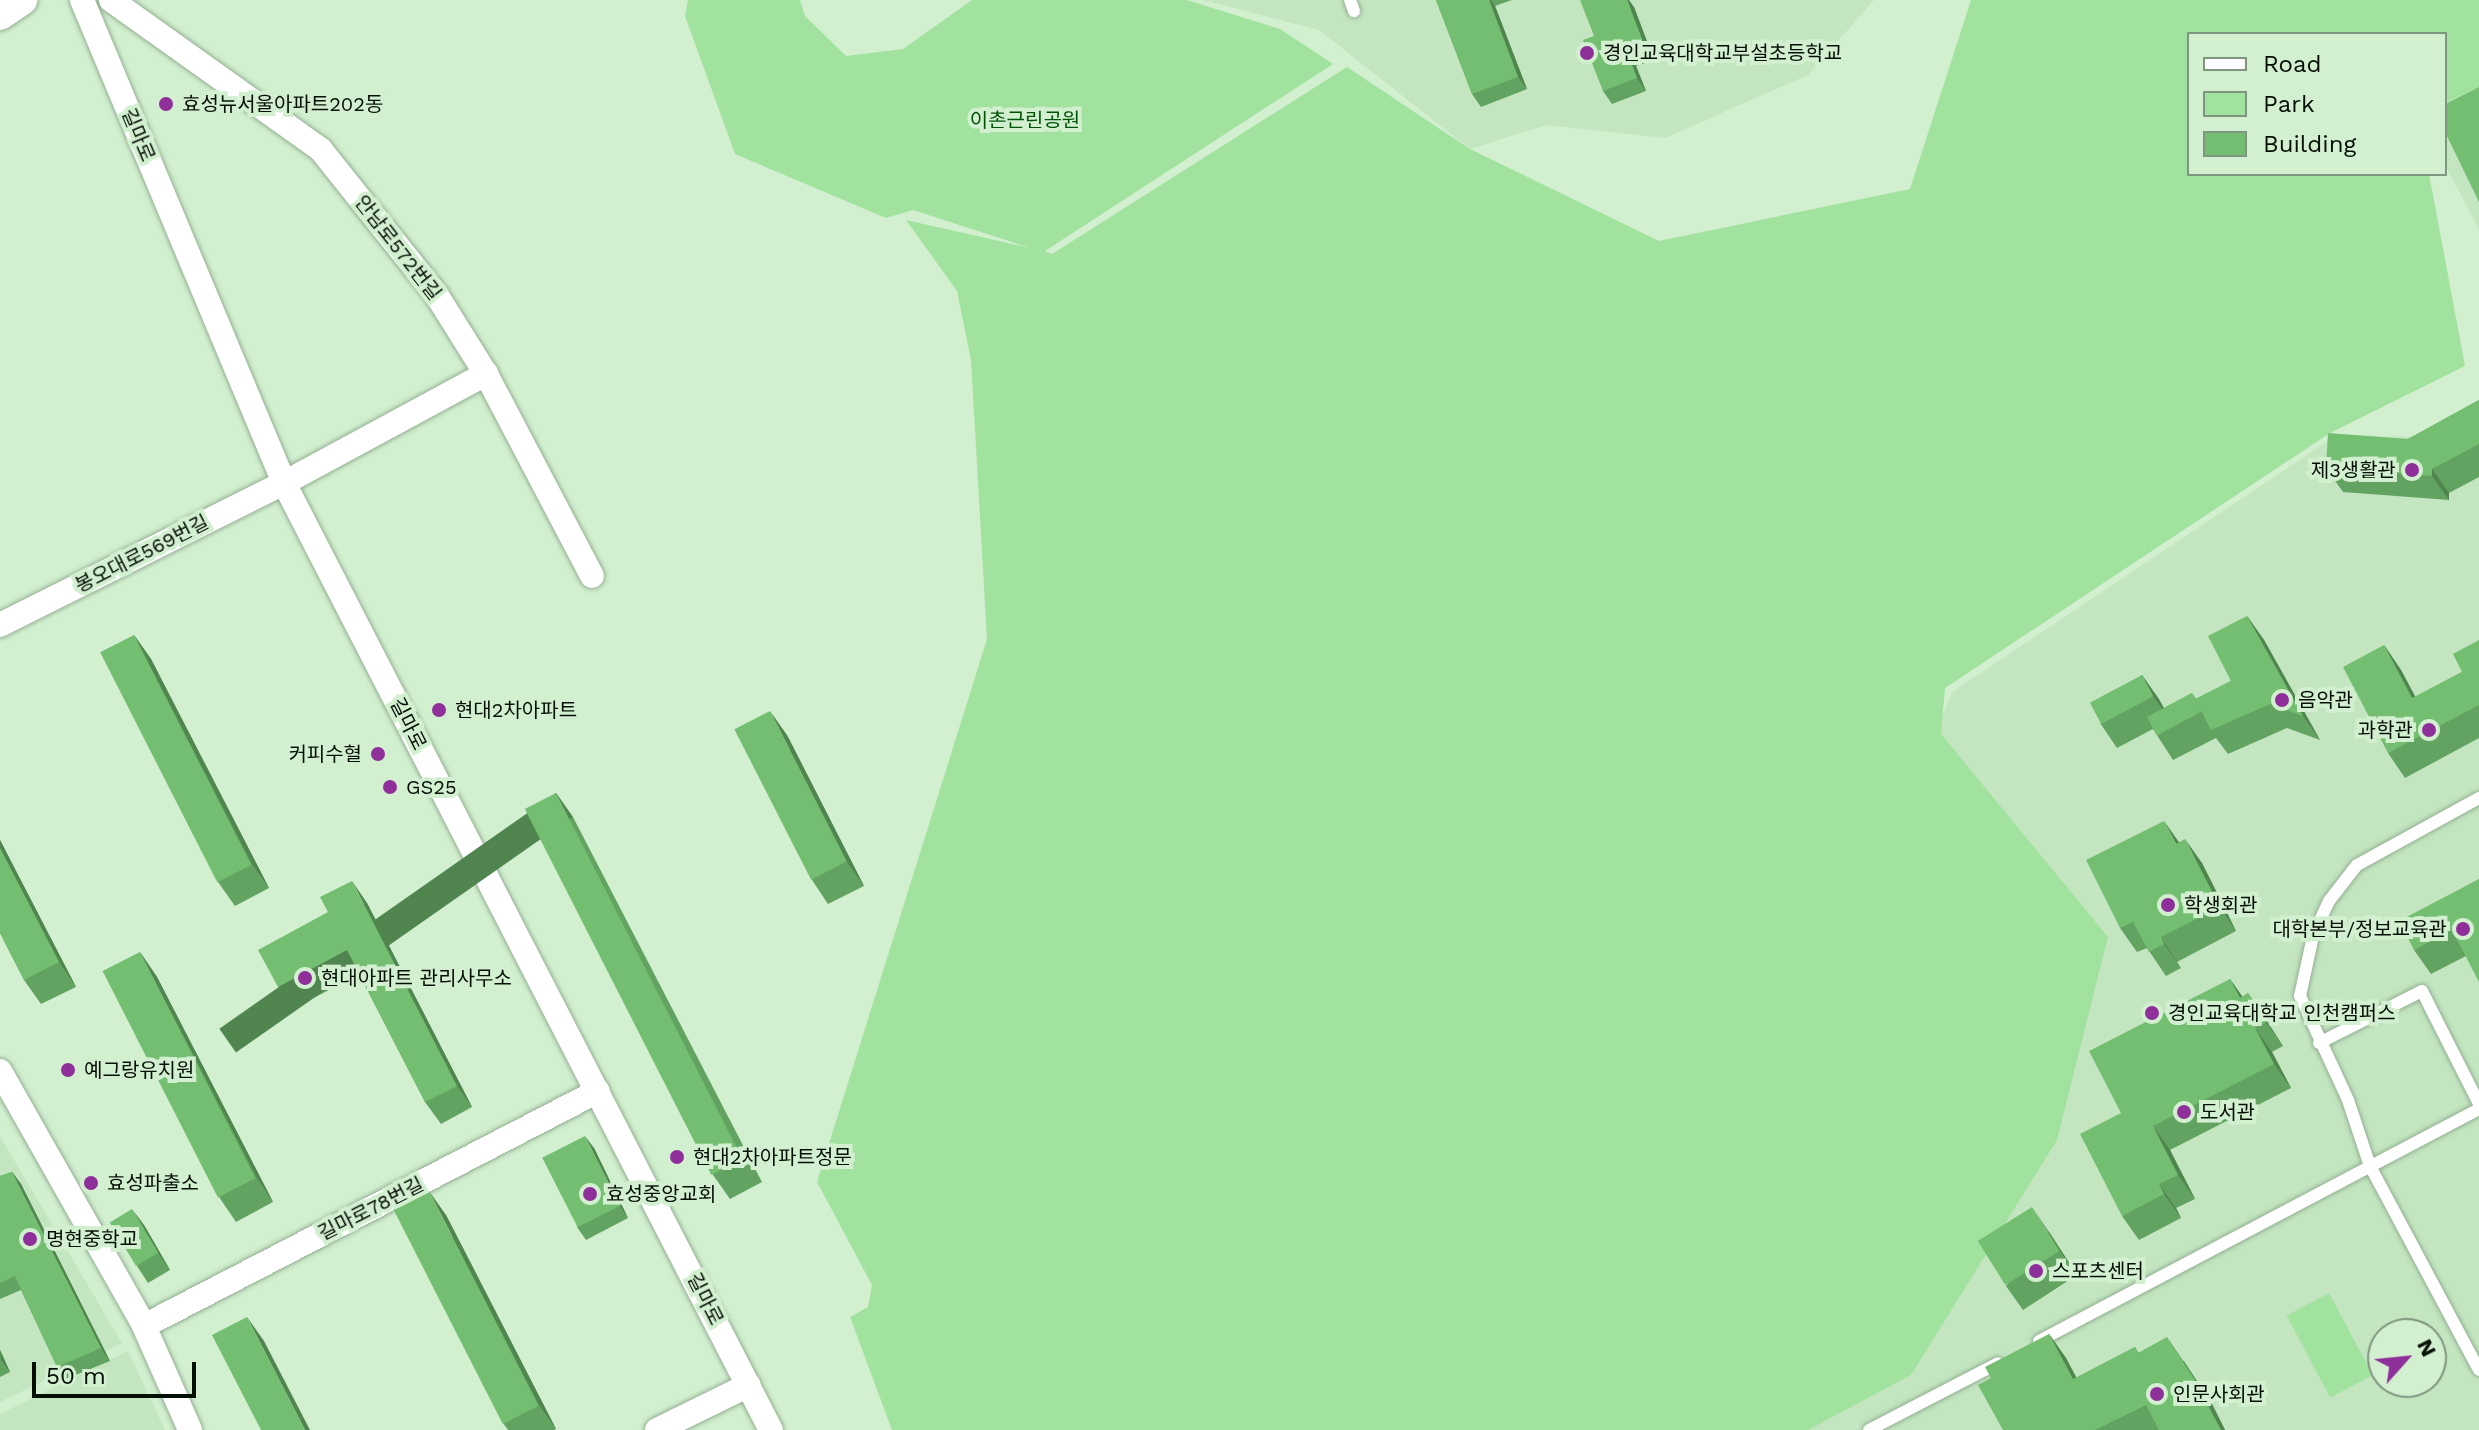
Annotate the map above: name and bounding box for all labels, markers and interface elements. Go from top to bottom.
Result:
legend [2187,32,2447,176]
place label: 경인교육대학교부설초등학교 [1603,41,1842,65]
marker: 경인교육대학교부설초등학교 [1578,44,1596,62]
text: Road [2263,50,2322,78]
text: Park [2263,90,2315,118]
place label: 효성뉴서울아파트202동 [182,92,383,116]
marker: 효성뉴서울아파트202동 [157,95,175,113]
street label: 길마로 [116,105,160,165]
park label: 이촌근린공원 [970,108,1080,132]
text: Building [2263,130,2356,158]
street label: 안남로572번길 [350,191,446,305]
place label: 제3생활관 [2311,458,2396,482]
marker: 제3생활관 [2403,461,2421,479]
street label: 봉오대로569번길 [71,510,213,598]
place label: 음악관 [2298,688,2353,712]
marker: 음악관 [2273,691,2291,709]
street label: 길마로 [385,694,431,754]
place label: 현대2차아파트 [455,698,577,722]
marker: 현대2차아파트 [430,701,448,719]
place label: 과학관 [2358,718,2413,742]
marker: 과학관 [2420,721,2438,739]
place label: 커피수혈 [288,742,362,766]
marker: 커피수혈 [369,745,387,763]
place label: GS25 [406,775,457,799]
marker: GS25 [381,778,399,796]
place label: 학생회관 [2184,893,2258,917]
marker: 학생회관 [2159,896,2177,914]
place label: 대학본부/정보교육관 [2273,917,2447,941]
marker: 대학본부/정보교육관 [2454,920,2472,938]
place label: 현대아파트 관리사무소 [321,966,512,990]
marker: 현대아파트 관리사무소 [296,969,314,987]
place label: 경인교육대학교 인천캠퍼스 [2168,1001,2396,1025]
marker: 경인교육대학교 인천캠퍼스 [2143,1004,2161,1022]
place label: 예그랑유치원 [84,1058,194,1082]
marker: 예그랑유치원 [59,1061,77,1079]
place label: 도서관 [2200,1100,2255,1124]
marker: 도서관 [2175,1103,2193,1121]
place label: 현대2차아파트정문 [693,1145,852,1169]
marker: 현대2차아파트정문 [668,1148,686,1166]
place label: 효성파출소 [107,1171,199,1195]
street label: 길마로78번길 [314,1172,428,1246]
marker: 효성파출소 [82,1174,100,1192]
place label: 효성중앙교회 [606,1182,716,1206]
marker: 효성중앙교회 [581,1185,599,1203]
place label: 명현중학교 [46,1227,138,1251]
marker: 명현중학교 [21,1230,39,1248]
place label: 스포츠센터 [2052,1259,2144,1283]
marker: 스포츠센터 [2027,1262,2045,1280]
street label: 길마로 [682,1269,728,1329]
north arrow [2367,1318,2447,1398]
text: N [2412,1335,2442,1361]
scale bar [36,1346,200,1396]
text: 50 m [46,1362,106,1390]
place label: 인문사회관 [2173,1382,2265,1406]
marker: 인문사회관 [2148,1385,2166,1403]

